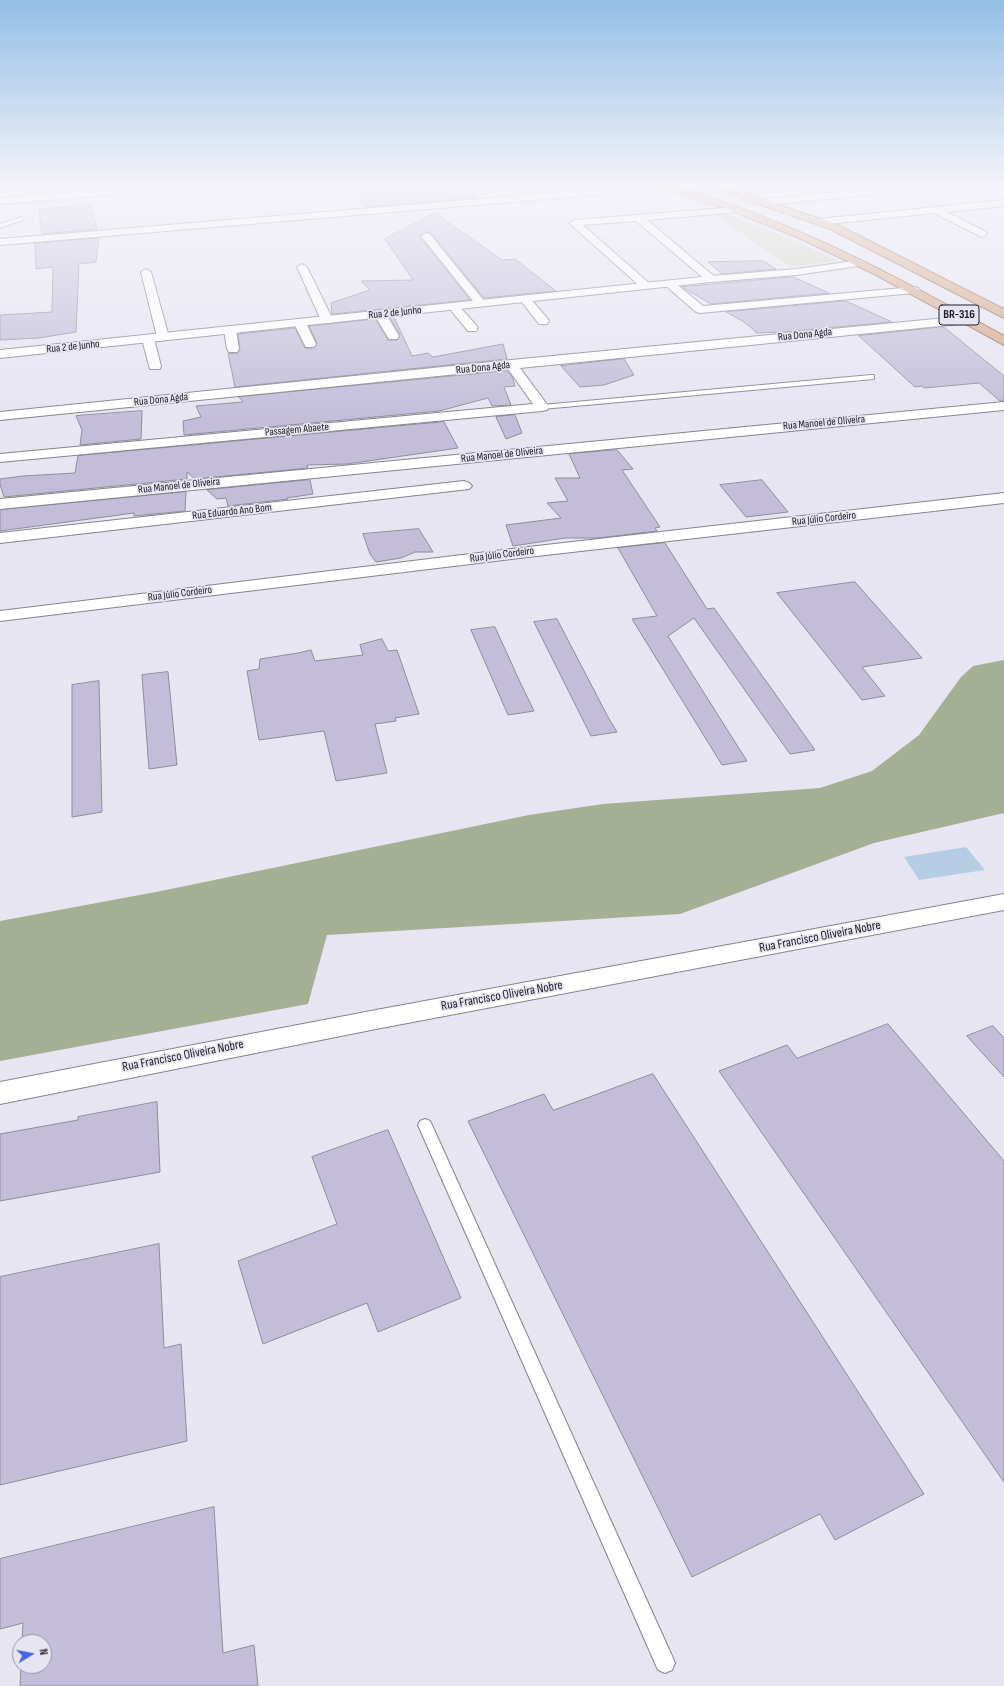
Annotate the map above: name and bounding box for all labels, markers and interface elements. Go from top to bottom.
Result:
street label: Rua 2 de Junho [368,304,422,322]
road number: BR-316 [939,305,979,325]
street label: Rua Dona Agda [777,326,833,344]
street label: Rua 2 de Junho [46,338,100,356]
street label: Rua Dona Agda [455,359,511,377]
street label: Rua Dona Agda [133,391,189,409]
street label: Rua Manoel de Oliveira [782,413,866,433]
street label: Passagem Abaete [265,421,329,439]
street label: Rua Manoel de Oliveira [460,444,544,466]
street label: Rua Manoel de Oliveira [137,475,221,497]
street label: Rua Eduardo Ano Bom [192,501,272,523]
street label: Rua Júlio Cordeiro [791,509,857,529]
street label: Rua Júlio Cordeiro [469,545,535,565]
street label: Rua Júlio Cordeiro [147,584,213,604]
street label: Rua Francisco Oliveira Nobre [758,918,882,956]
street label: Rua Francisco Oliveira Nobre [440,978,564,1014]
street label: Rua Francisco Oliveira Nobre [121,1037,245,1075]
north arrow [12,1634,52,1674]
text: N [36,1648,50,1656]

